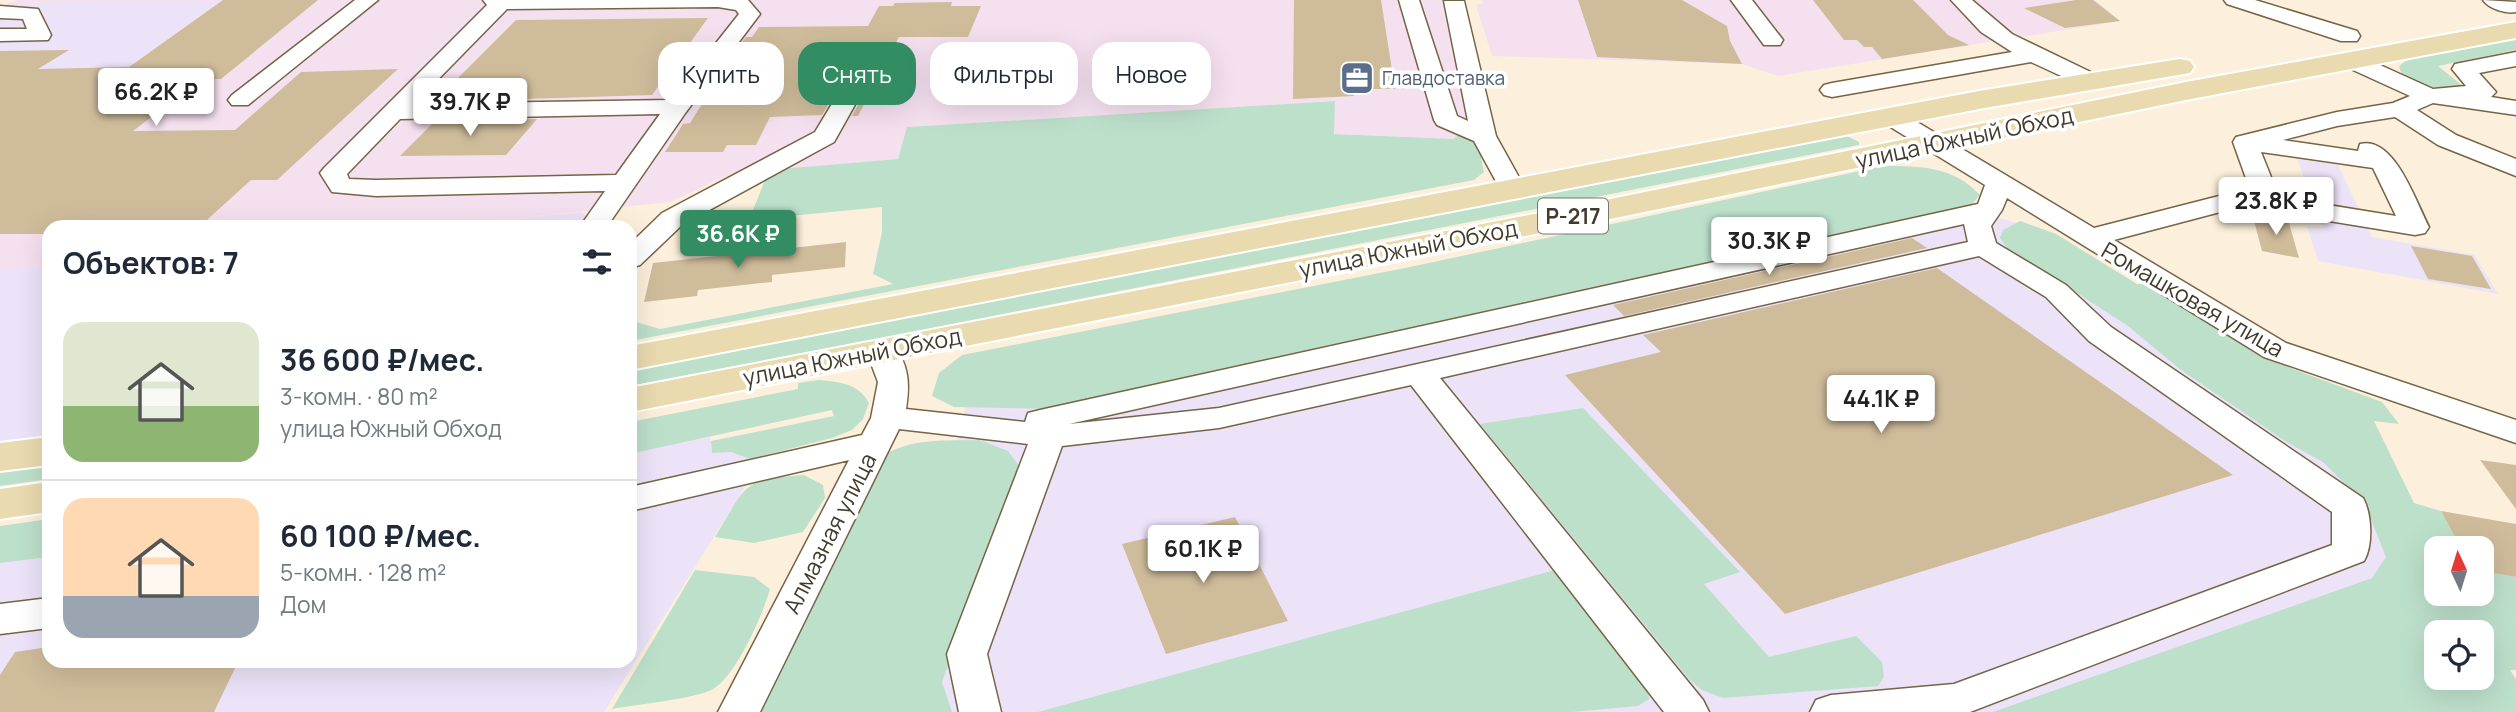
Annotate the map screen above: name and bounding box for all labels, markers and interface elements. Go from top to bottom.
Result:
chip: Купить [658,42,784,105]
chip: Снять [798,42,916,105]
chip: Фильтры [930,42,1078,105]
chip: Новое [1092,42,1211,105]
office icon: Главдоставка [1338,59,1376,97]
place label: Главдоставка [1382,65,1505,91]
pin: 66.2K ₽ [91,68,221,128]
text: 66.2K ₽ [114,75,198,107]
pin: 39.7K ₽ [405,78,535,138]
text: 39.7K ₽ [429,85,511,117]
street label: улица Южный Обход [1852,98,2076,176]
pin: 23.8K ₽ [2211,177,2341,237]
text: 23.8K ₽ [2235,184,2317,216]
road number: Р-217 [1538,198,1608,234]
pin: 36.6K ₽ [673,210,803,270]
street label: улица Южный Обход [1296,211,1520,285]
text: 36.6K ₽ [696,217,780,249]
pin: 30.3K ₽ [1704,218,1834,277]
text: 30.3K ₽ [1727,224,1811,256]
street label: Ромашковая улица [2096,234,2290,364]
text: Объектов: 7 [63,242,239,283]
icon: filters [578,243,616,281]
street label: улица Южный Обход [740,319,964,393]
text: 36 600 ₽/мес. [280,339,484,380]
icon: home [119,350,203,434]
pin: 44.1K ₽ [1816,376,1946,435]
text: 3-комн. · 80 m² [280,380,438,412]
text: 44.1K ₽ [1843,382,1919,414]
text: улица Южный Обход [280,412,502,444]
street label: Алмазная улица [775,447,883,619]
text: 60 100 ₽/мес. [280,515,481,556]
icon: home [119,526,203,610]
pin: 60.1K ₽ [1138,526,1268,585]
text: 60.1K ₽ [1164,532,1242,564]
north arrow [2424,536,2494,606]
map controls [2424,536,2494,690]
text: 5-комн. · 128 m² [280,556,446,588]
text: Дом [280,588,326,620]
button: locate [2424,620,2494,690]

